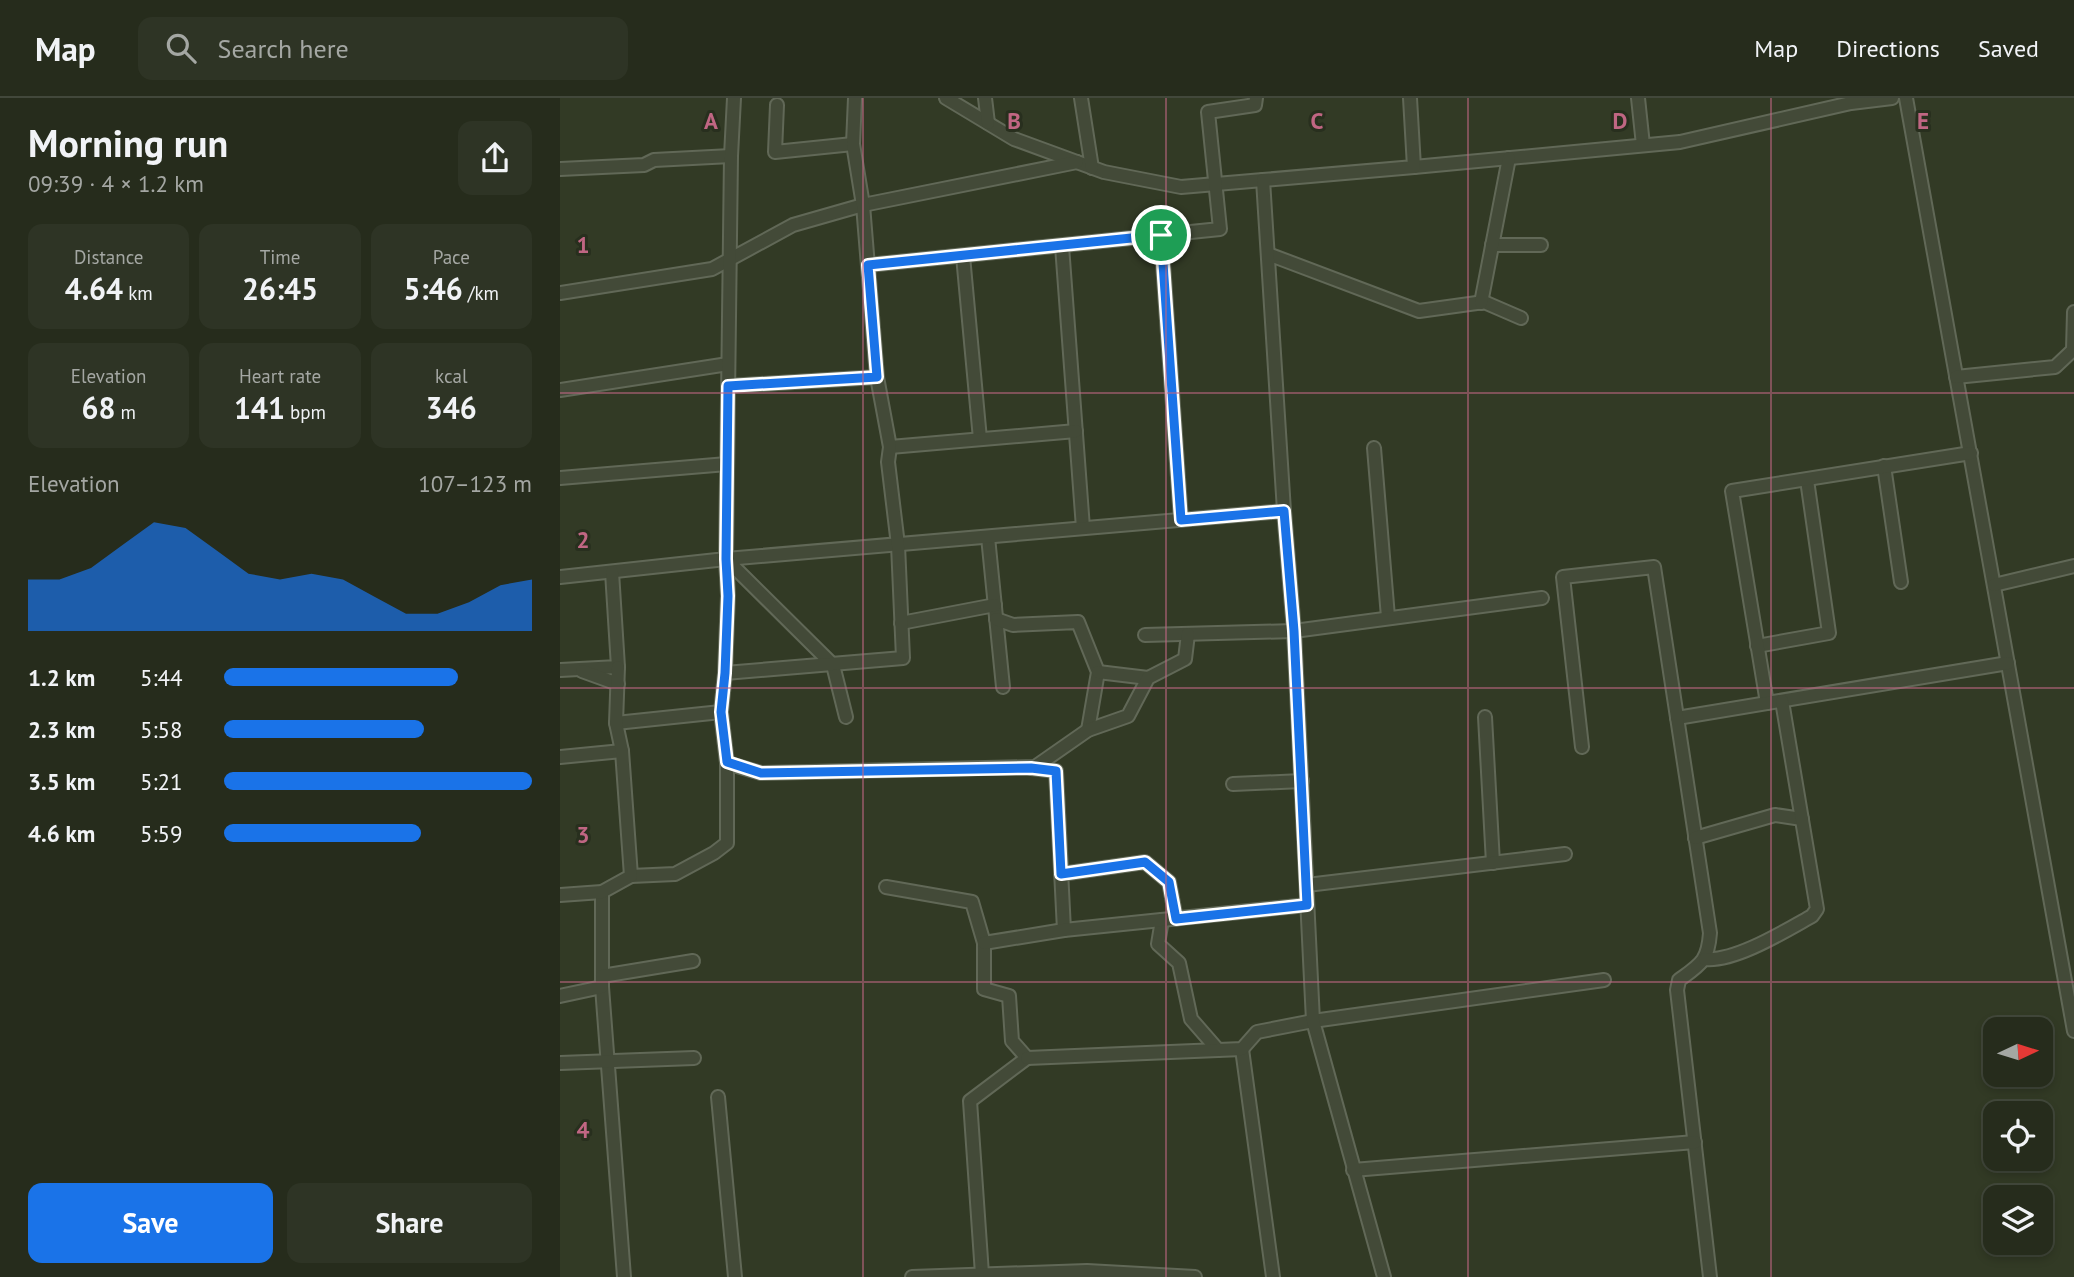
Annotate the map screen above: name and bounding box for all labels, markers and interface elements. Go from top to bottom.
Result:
search box [138,17,628,80]
text: Map [35,27,96,70]
icon: search [162,29,200,67]
text: Search here [218,32,349,65]
text: Map [1754,33,1798,64]
text: Directions [1836,33,1940,64]
text: Saved [1978,33,2039,64]
text: A [704,106,718,135]
text: B [1007,106,1021,135]
text: C [1311,106,1324,135]
text: D [1613,106,1627,135]
text: E [1917,106,1929,135]
text: Morning run [28,118,228,167]
button: share [458,121,532,195]
text: 09:39 · 4 × 1.2 km [28,169,204,198]
pin [1131,205,1191,265]
icon: arrive [1142,216,1180,254]
text: 1 [576,230,590,259]
text: Distance [74,245,143,269]
text: Time [260,245,300,269]
text: Pace [433,245,470,269]
text: 4.64 [65,269,123,308]
text: 26:45 [242,269,318,308]
text: 5:46 [404,269,463,308]
text: km [123,281,153,305]
text: /km [463,281,499,305]
text: Elevation [71,364,147,388]
text: Heart rate [239,364,321,388]
text: kcal [435,364,468,388]
text: 68 [81,388,115,427]
text: 141 [234,388,285,427]
text: 346 [426,388,477,427]
text: m [115,400,136,424]
text: bpm [285,400,326,424]
text: Elevation [28,469,120,498]
text: 107–123 m [418,469,532,498]
text: 2 [576,525,590,554]
text: 1.2 km [28,663,95,692]
text: 5:44 [140,663,183,692]
text: 2.3 km [28,715,95,744]
text: 5:58 [140,715,183,744]
text: 3.5 km [28,767,95,796]
text: 5:21 [140,767,183,796]
text: 4.6 km [28,819,95,848]
text: 5:59 [140,819,183,848]
text: 3 [576,820,590,849]
north arrow [1983,1017,2053,1087]
map controls [1983,1017,2053,1255]
button: locate [1983,1101,2053,1171]
text: 4 [576,1115,590,1144]
button: Save [28,1183,273,1263]
button: Share [287,1183,532,1263]
button: layers [1983,1185,2053,1255]

